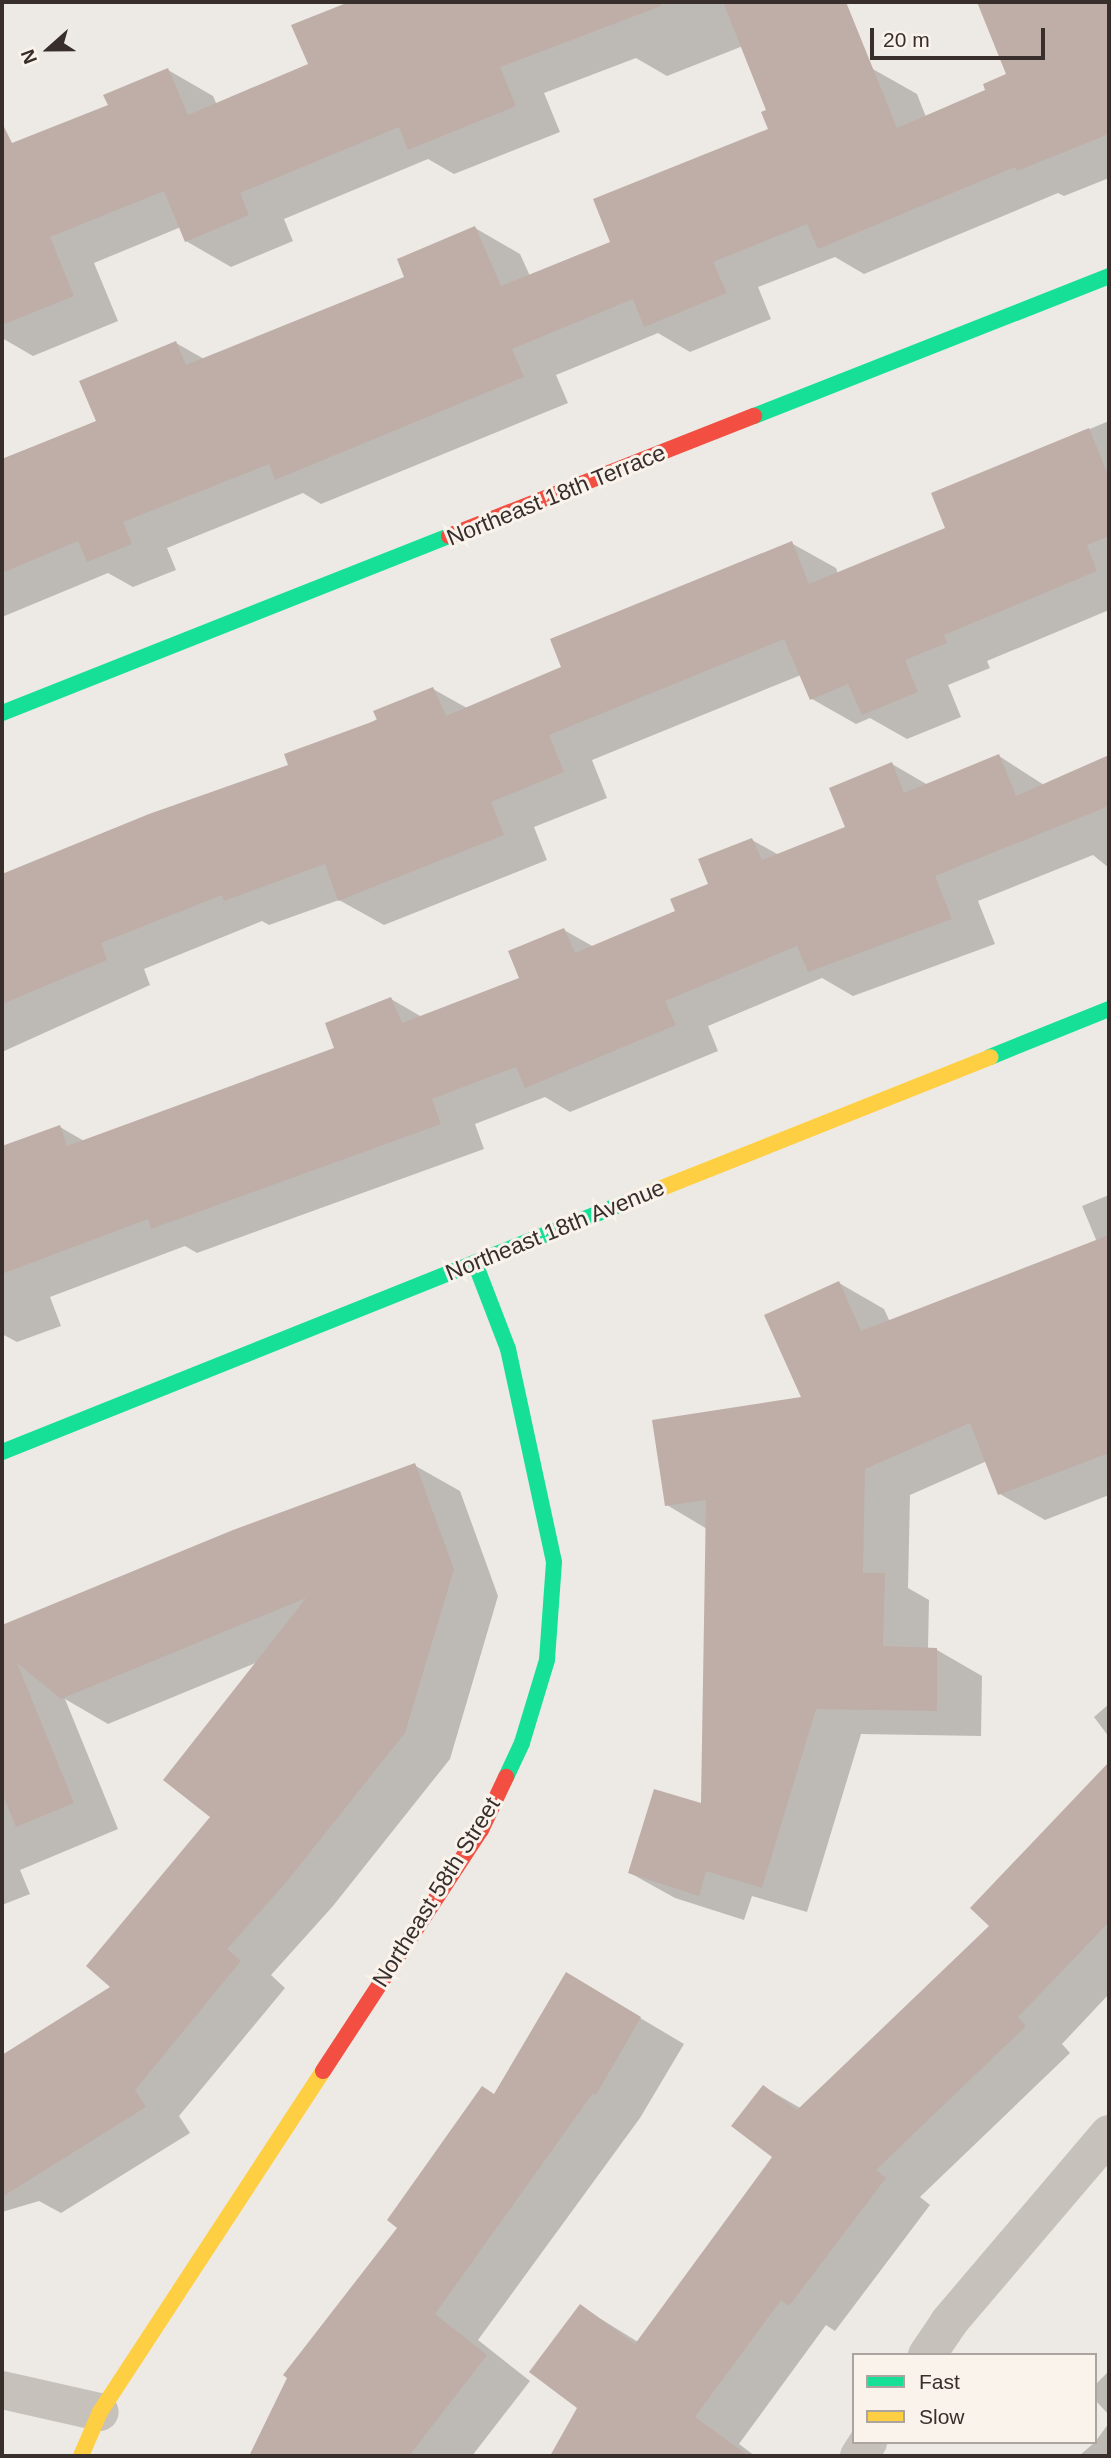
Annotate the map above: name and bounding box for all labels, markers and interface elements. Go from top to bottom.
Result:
north arrow [14,14,84,84]
scale bar [873,14,1048,58]
text: 20 m [883,28,930,51]
text: N [17,47,41,67]
street label: Northeast 18th Terrace [442,438,670,552]
street label: Northeast 18th Avenue [441,1173,669,1287]
street label: Northeast 58th Street [366,1792,506,1992]
legend [852,2353,1097,2444]
text: Fast [919,2370,960,2393]
text: Slow [919,2405,965,2428]

